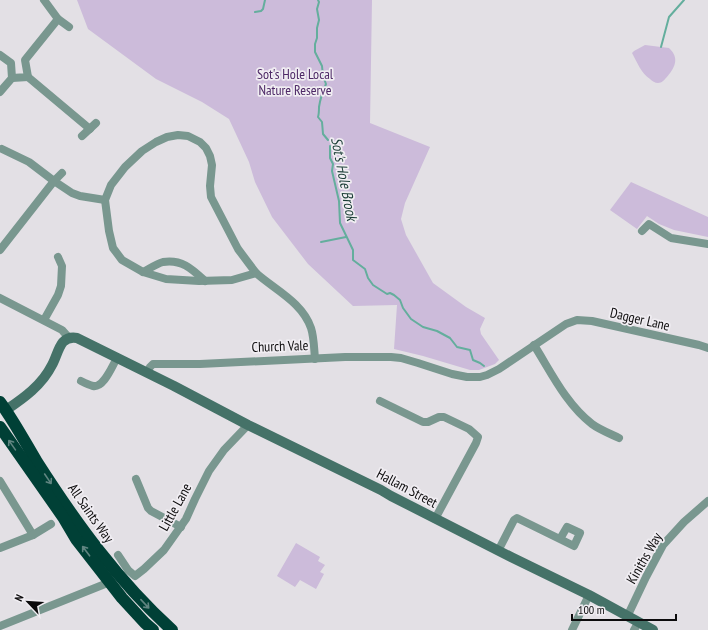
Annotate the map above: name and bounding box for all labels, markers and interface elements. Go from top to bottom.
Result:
park label: Sot's Hole Local Nature Reserve [257,65,334,99]
water label: Sot's Hole Brook [327,136,362,224]
street label: Dagger Lane [608,303,672,335]
street label: Church Vale [251,336,309,356]
one-way arrow [8,439,16,450]
street label: Hallam Street [374,464,441,512]
one-way arrow [45,473,53,485]
street label: All Saints Way [64,480,118,547]
street label: Little Lane [155,480,196,534]
street label: Kiniths Way [622,528,666,587]
one-way arrow [82,546,91,557]
north arrow [8,582,48,622]
text: N [11,592,27,603]
scale bar [572,596,676,622]
one-way arrow [140,598,149,608]
text: 100 m [578,602,605,617]

